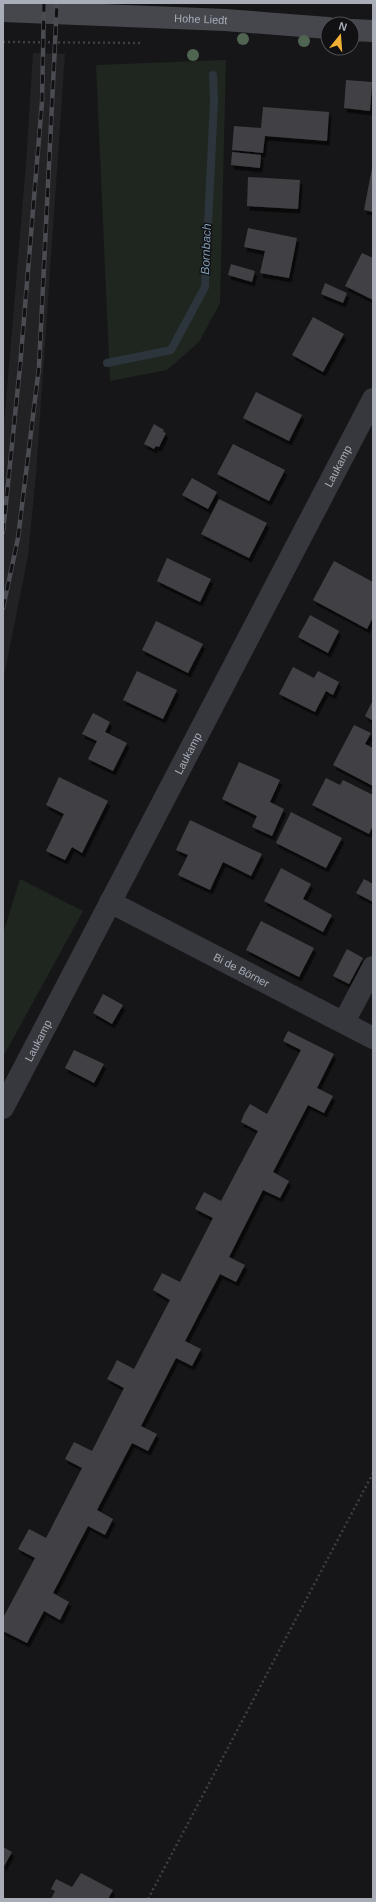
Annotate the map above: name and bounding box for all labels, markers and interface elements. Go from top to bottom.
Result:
street label: Hohe Liedt [174,12,228,26]
north arrow [320,16,360,56]
text: N [337,20,349,33]
water label: Bornbach [198,223,214,275]
street label: Laukamp [322,443,354,489]
street label: Laukamp [172,731,204,776]
street label: Bi de Börner [212,951,272,990]
street label: Laukamp [22,1018,54,1063]

